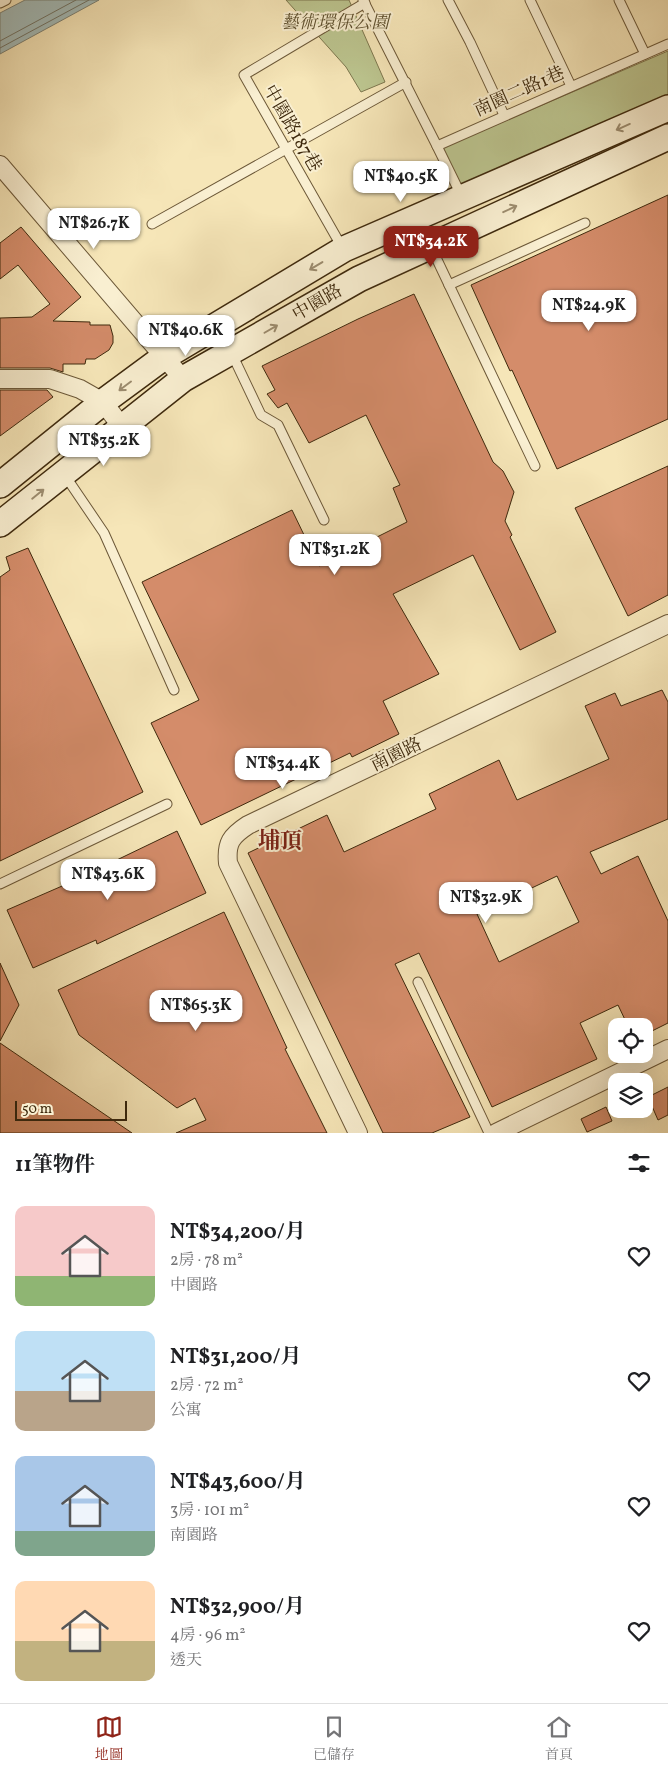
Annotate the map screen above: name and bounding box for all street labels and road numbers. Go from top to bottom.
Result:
street label: 南園二路1巷 [470,61,569,124]
street label: 中園路187巷 [257,81,327,177]
street label: 中園路 [288,279,347,328]
street label: 南園路 [367,732,426,778]

